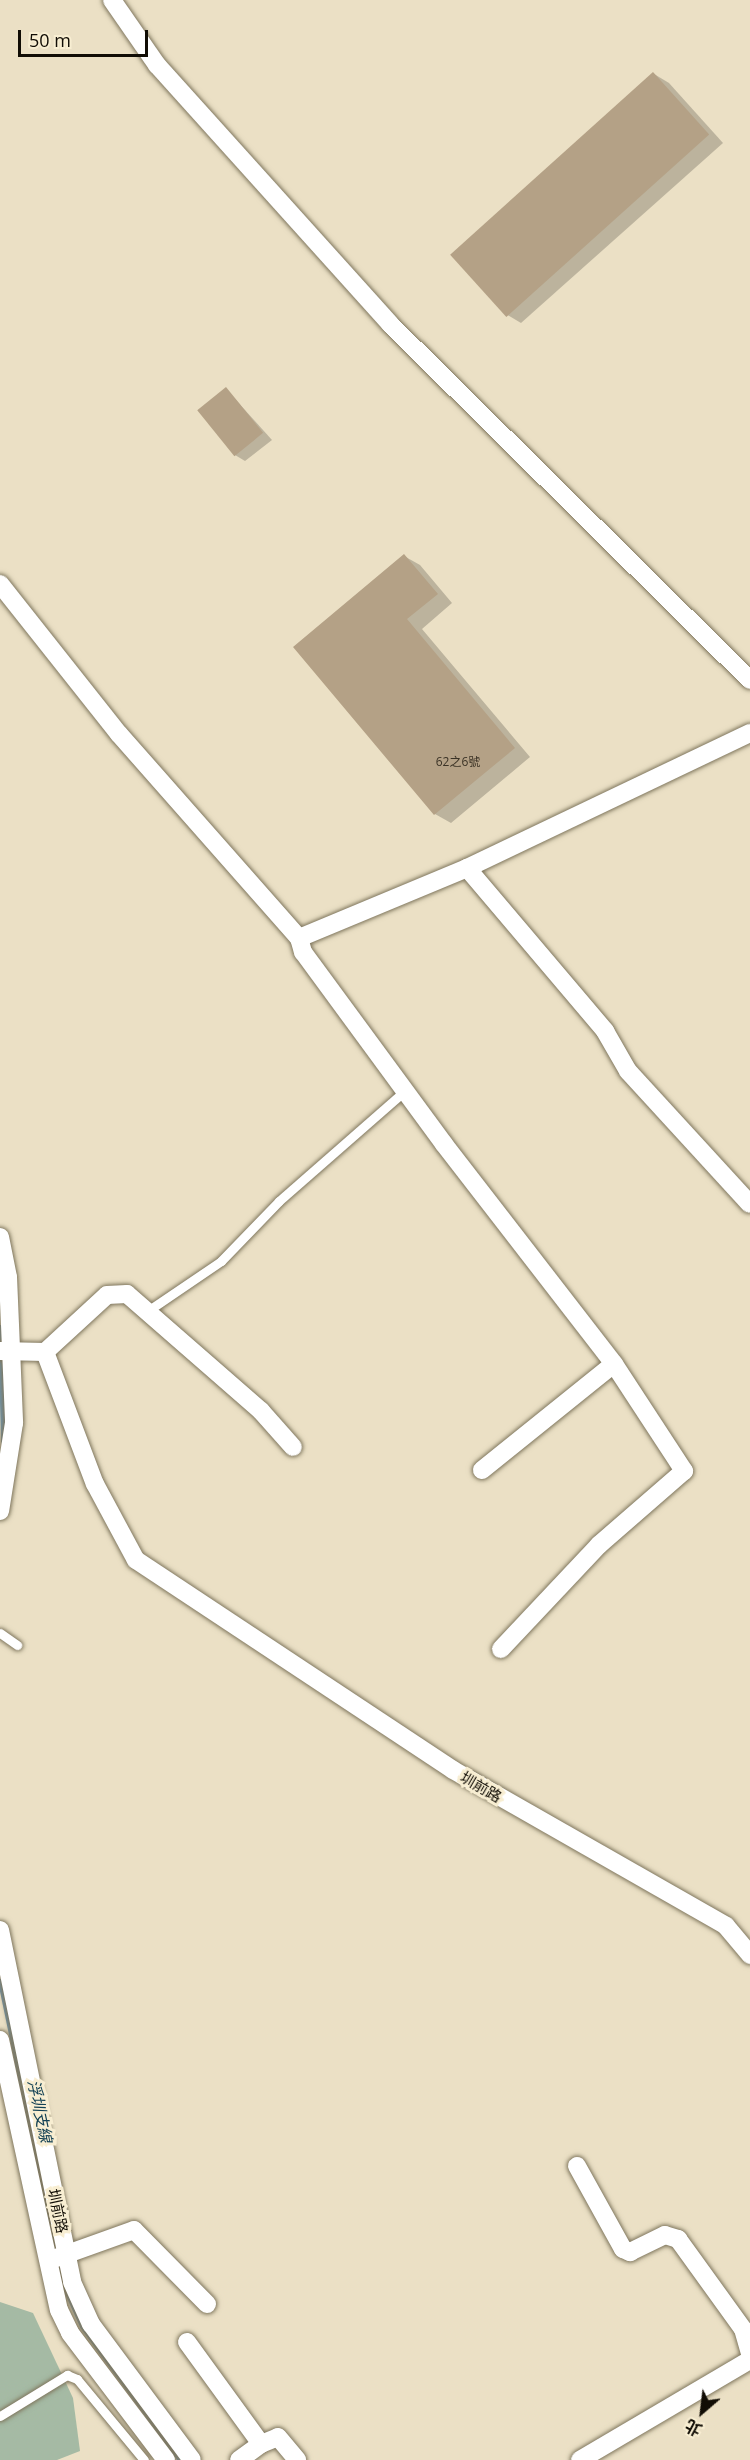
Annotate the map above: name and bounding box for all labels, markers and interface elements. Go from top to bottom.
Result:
scale bar [21,18,152,56]
text: 50 m [29,28,71,52]
house number: 62之6號 [436,755,480,769]
street label: 圳前路 [457,1768,505,1806]
water label: 浮圳支線 [24,2078,56,2144]
street label: 圳前路 [45,2187,71,2235]
north arrow [672,2382,732,2442]
text: 北 [681,2414,706,2441]

